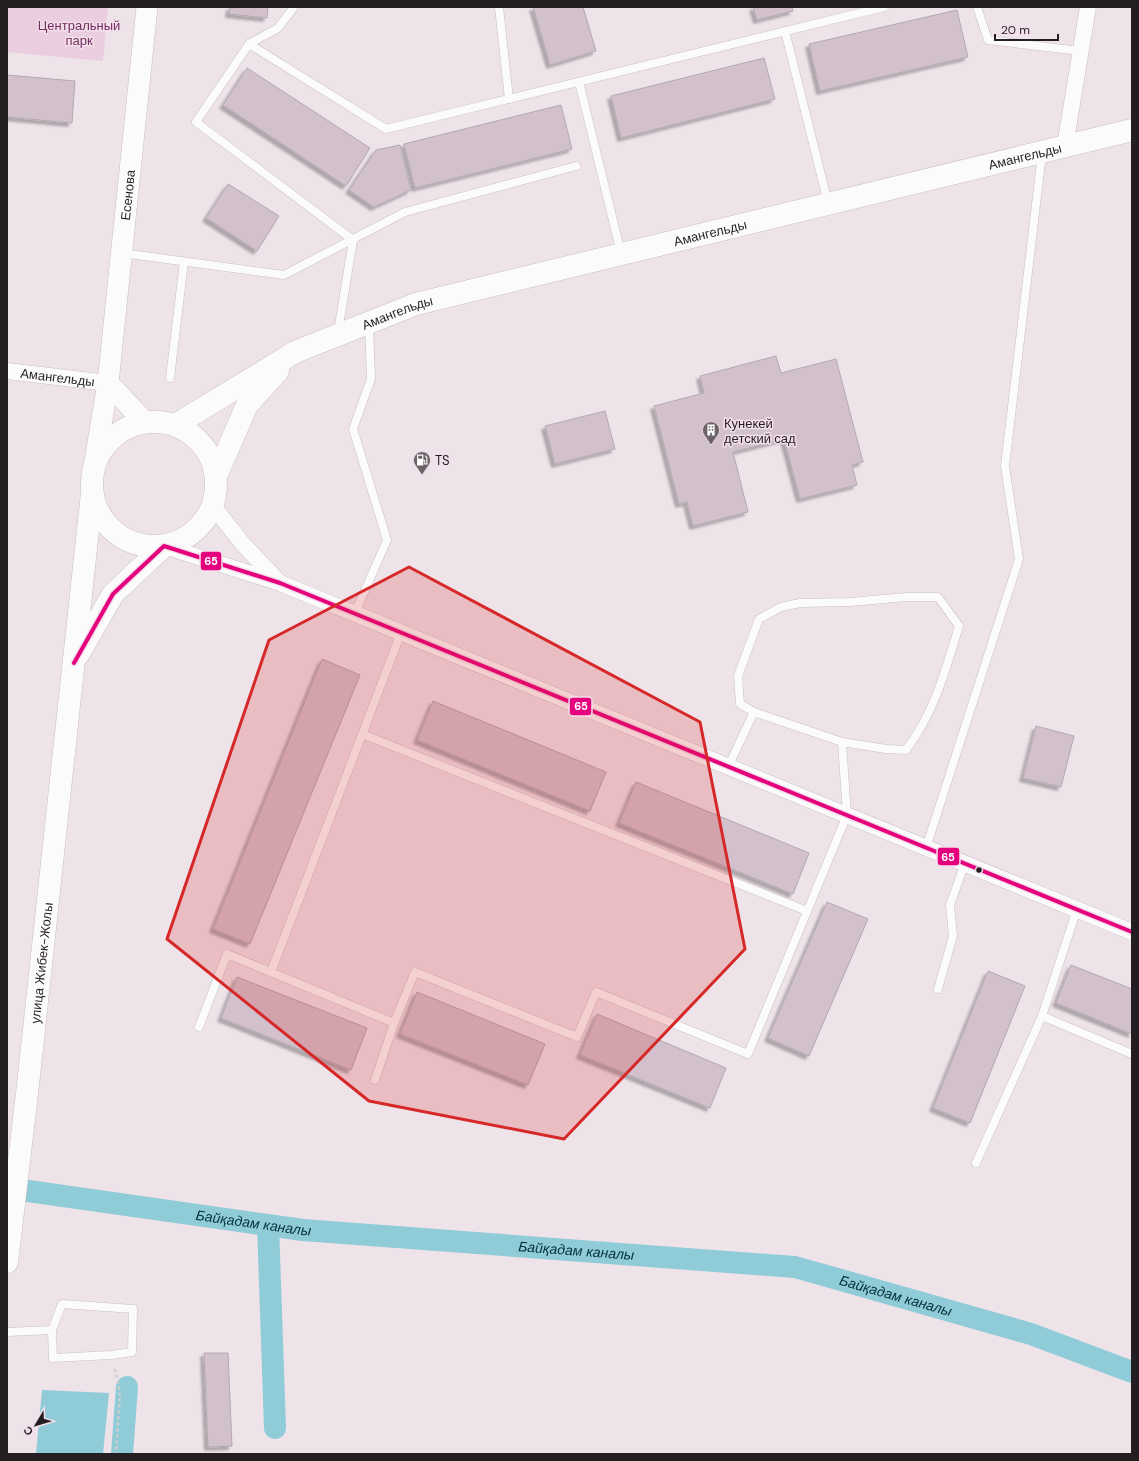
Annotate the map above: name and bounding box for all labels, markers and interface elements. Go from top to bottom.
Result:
scale bar [995,16,1058,42]
park label: Центральный парк [38,17,120,49]
text: 20 m [1001,22,1030,38]
street label: Амангельды [987,139,1063,174]
street label: Есенова [117,168,139,221]
street label: Амангельды [672,216,748,250]
street label: Амангельды [359,292,435,334]
street label: Амангельды [20,365,96,390]
place label: Кунекей детский сад [724,415,796,447]
building icon: Кунекей детский сад [701,420,721,445]
fuel station icon: TS [412,450,432,475]
place label: TS [435,452,450,469]
line badge: 65 [200,551,222,571]
text: 65 [204,554,218,568]
line badge: 65 [569,697,592,716]
text: 65 [574,699,588,713]
line badge: 65 [937,847,960,866]
text: 65 [941,850,955,864]
unlabelled marker [974,865,984,875]
street label: улица Жибек-Жолы [27,902,57,1024]
water label: Байқадам каналы [195,1206,312,1240]
water label: Байқадам каналы [518,1237,636,1264]
water label: Байқадам каналы [837,1271,955,1320]
north arrow [16,1405,56,1445]
text: С [20,1424,36,1439]

